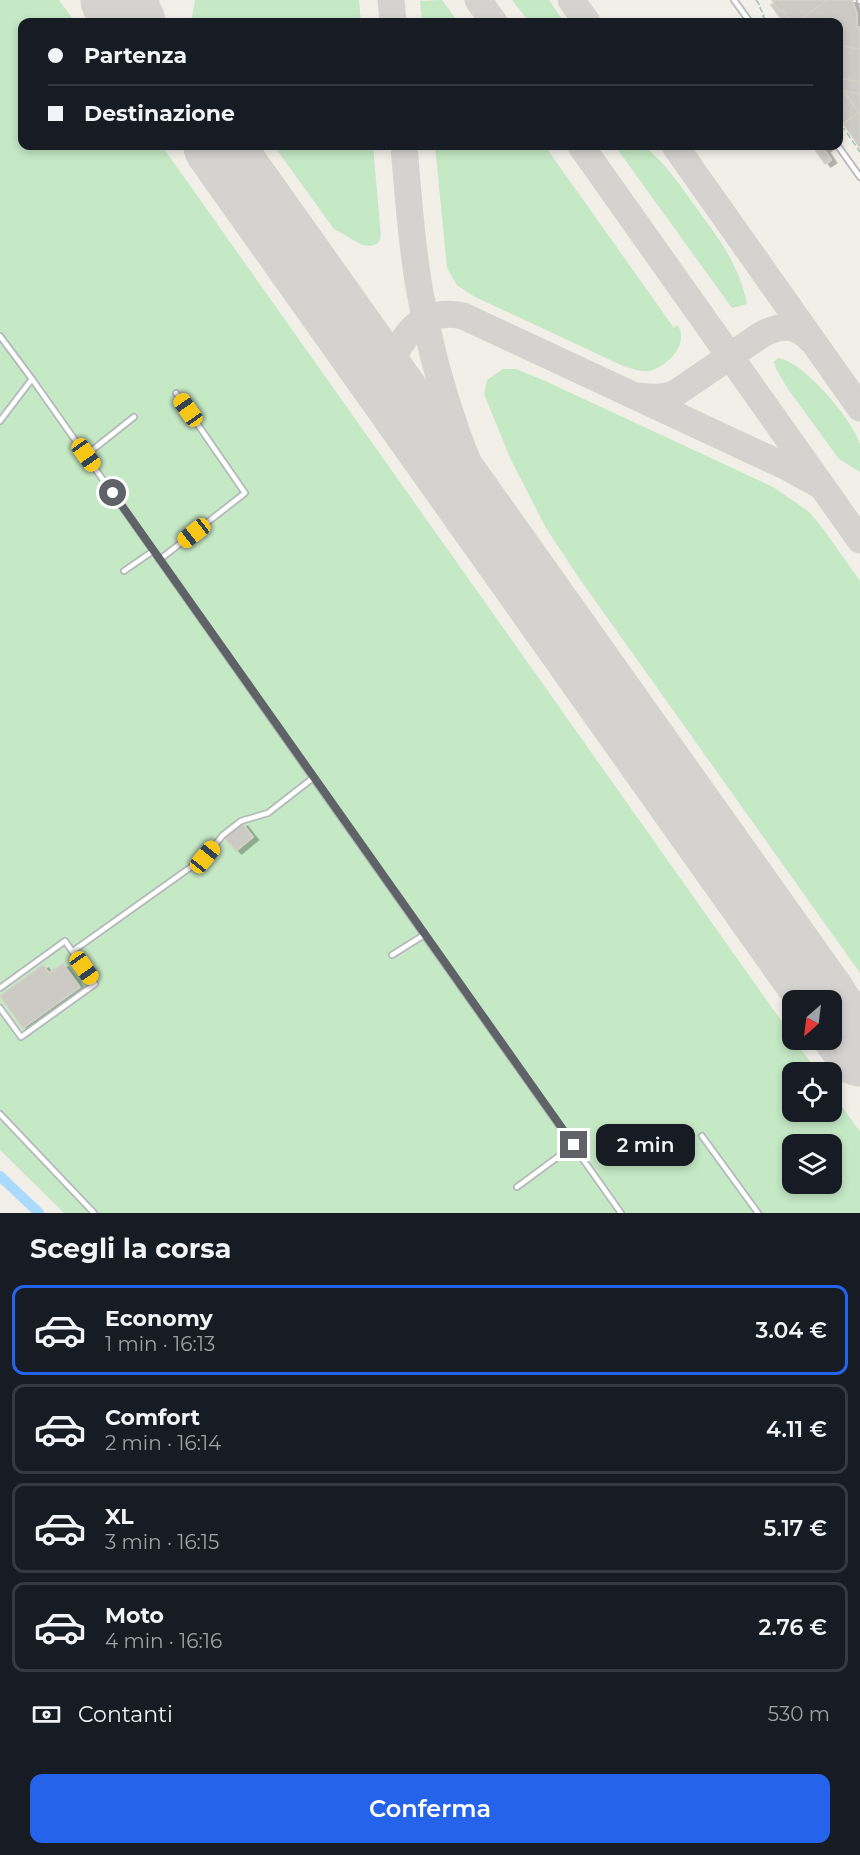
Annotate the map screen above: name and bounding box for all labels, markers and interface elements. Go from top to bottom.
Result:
text: Partenza [84,42,187,69]
text: Destinazione [84,100,235,127]
car [170,390,206,430]
car [68,435,104,475]
route start [99,479,126,506]
car [174,515,214,551]
car [187,837,223,877]
car [66,948,102,988]
north arrow [782,990,842,1050]
map controls [782,990,842,1194]
button: locate [782,1062,842,1122]
callout: 2 min [595,1124,694,1166]
route end [560,1131,587,1158]
text: 2 min [617,1133,674,1157]
button: layers [782,1134,842,1194]
text: Scegli la corsa [30,1232,231,1265]
icon: car [33,1303,87,1357]
text: Economy [105,1305,213,1332]
text: 3.04 € [756,1317,827,1344]
text: 1 min · 16:13 [105,1332,215,1356]
icon: car [33,1402,87,1456]
text: Comfort [105,1404,200,1431]
text: 4.11 € [766,1416,827,1443]
text: 2 min · 16:14 [105,1431,221,1455]
icon: car [33,1501,87,1555]
text: XL [105,1503,134,1530]
text: 5.17 € [764,1515,827,1542]
text: 3 min · 16:15 [105,1530,219,1554]
icon: car [33,1600,87,1654]
text: Moto [105,1602,164,1629]
text: 2.76 € [758,1614,827,1641]
text: 4 min · 16:16 [105,1629,222,1653]
icon: cash [30,1698,63,1731]
text: Contanti [78,1701,173,1728]
text: 530 m [768,1702,830,1726]
button: Conferma [30,1774,830,1843]

